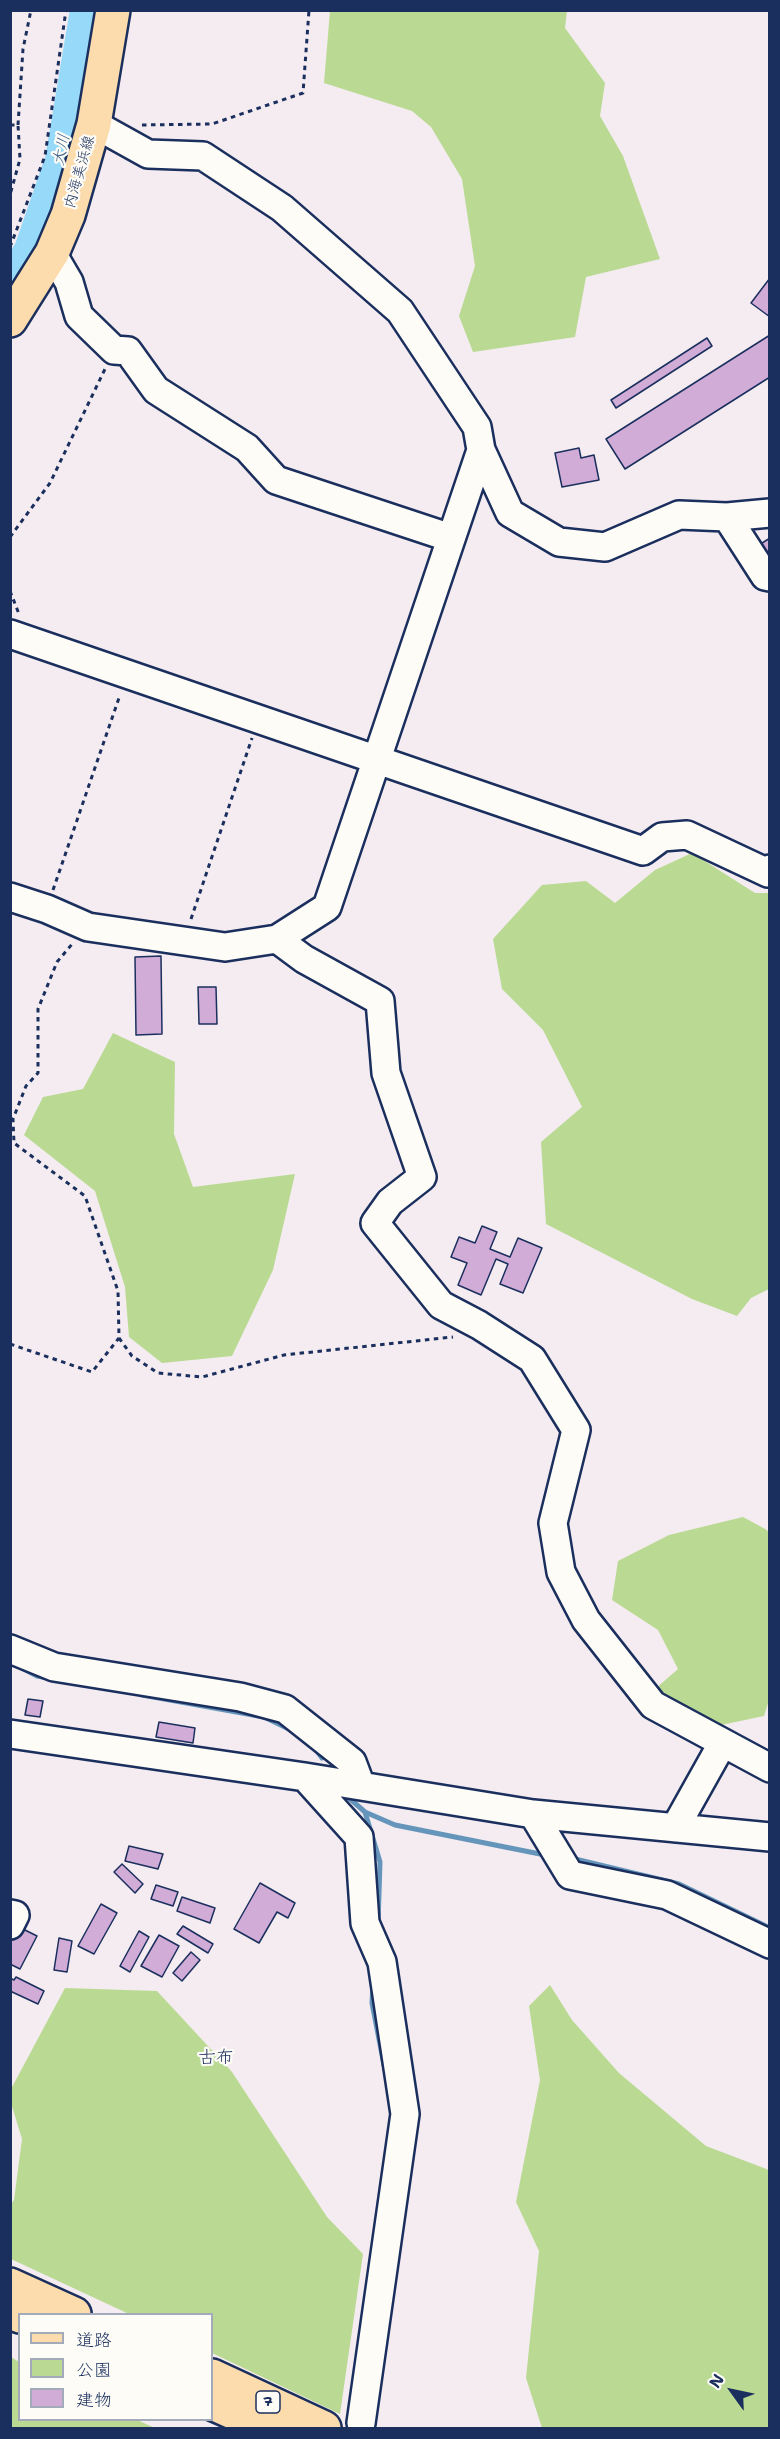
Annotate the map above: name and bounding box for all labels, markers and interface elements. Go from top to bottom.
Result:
water label: 大川 [49,132,75,168]
street label: 内海美浜線 [61,133,99,211]
district label: 古布 [198,2047,234,2069]
legend [18,2313,213,2421]
text: 道路 [76,2328,112,2352]
text: 公園 [76,2358,112,2382]
north arrow [702,2361,762,2421]
text: N [704,2370,729,2392]
text: 建物 [76,2388,112,2412]
road number: 7 [256,2391,280,2413]

